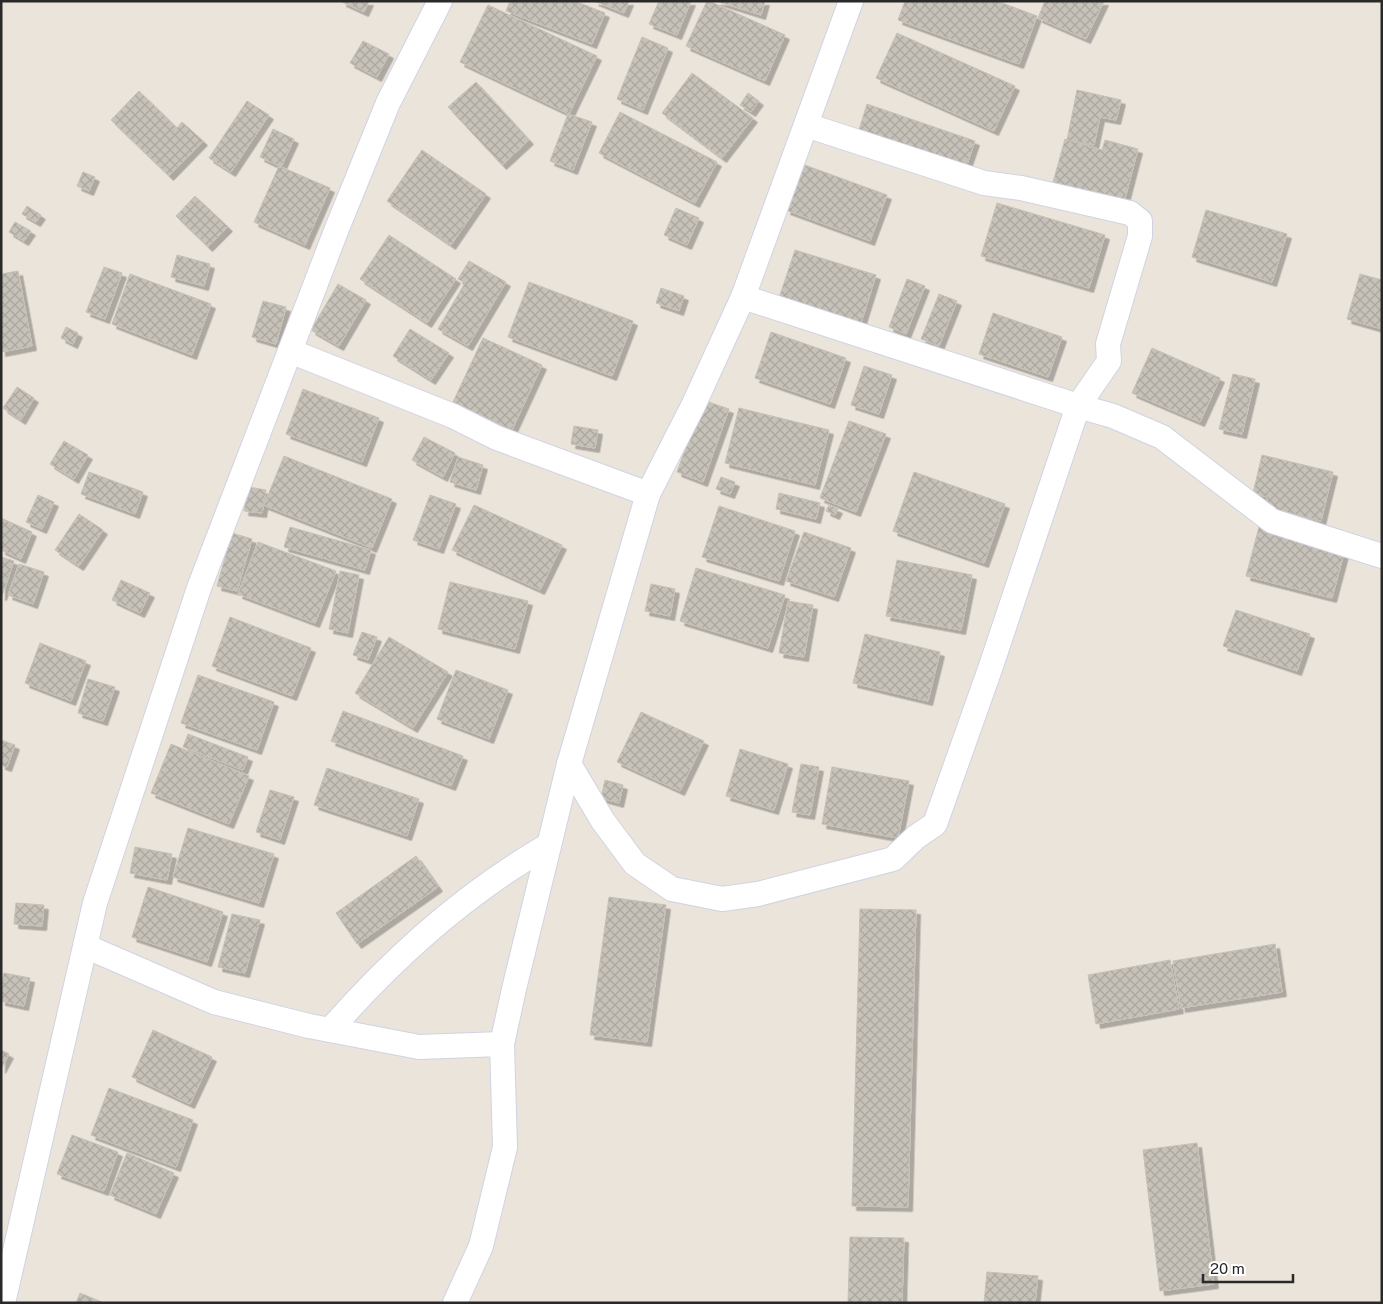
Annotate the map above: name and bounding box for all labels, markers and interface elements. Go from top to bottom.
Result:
scale bar [1203,1252,1293,1284]
text: 20 m [1210,1260,1245,1277]

